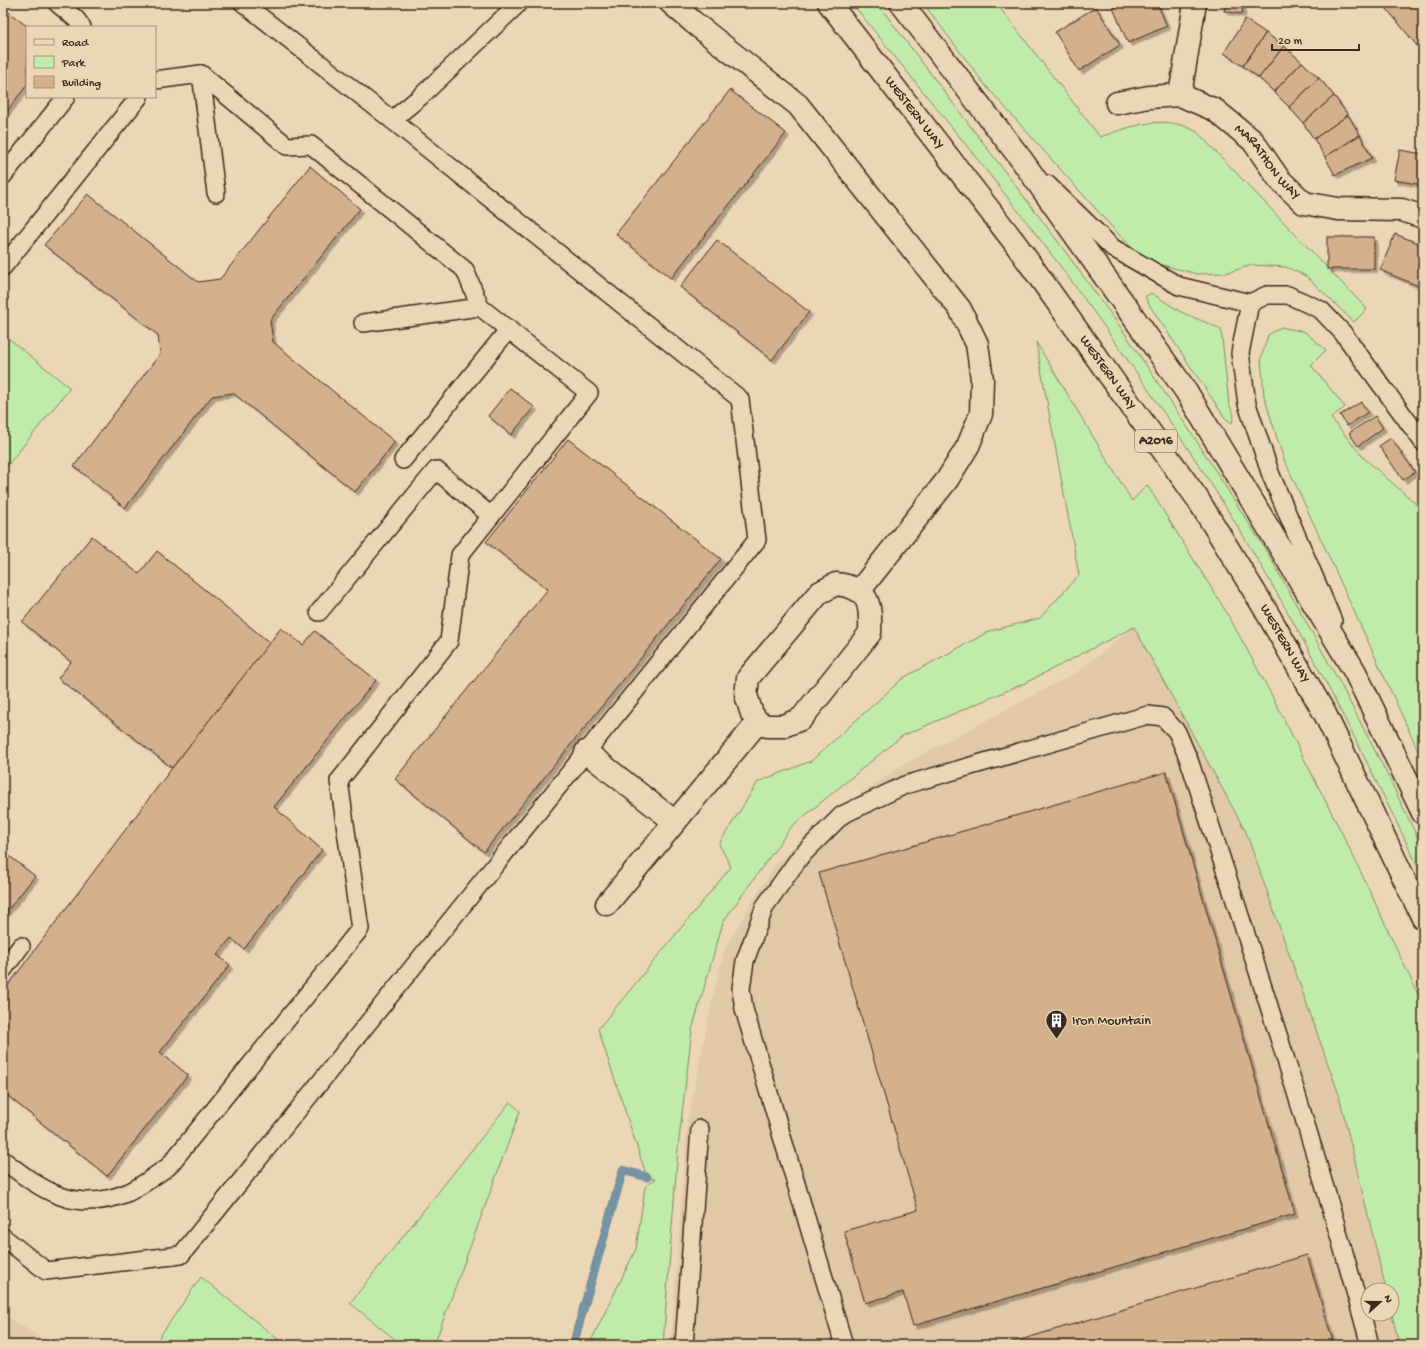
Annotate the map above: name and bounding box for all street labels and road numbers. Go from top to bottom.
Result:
street label: WESTERN WAY [881,73,948,153]
street label: MARATHON WAY [1231,120,1304,203]
street label: WESTERN WAY [1075,332,1140,413]
road number: A2016 [1135,430,1177,452]
street label: WESTERN WAY [1256,601,1314,686]

